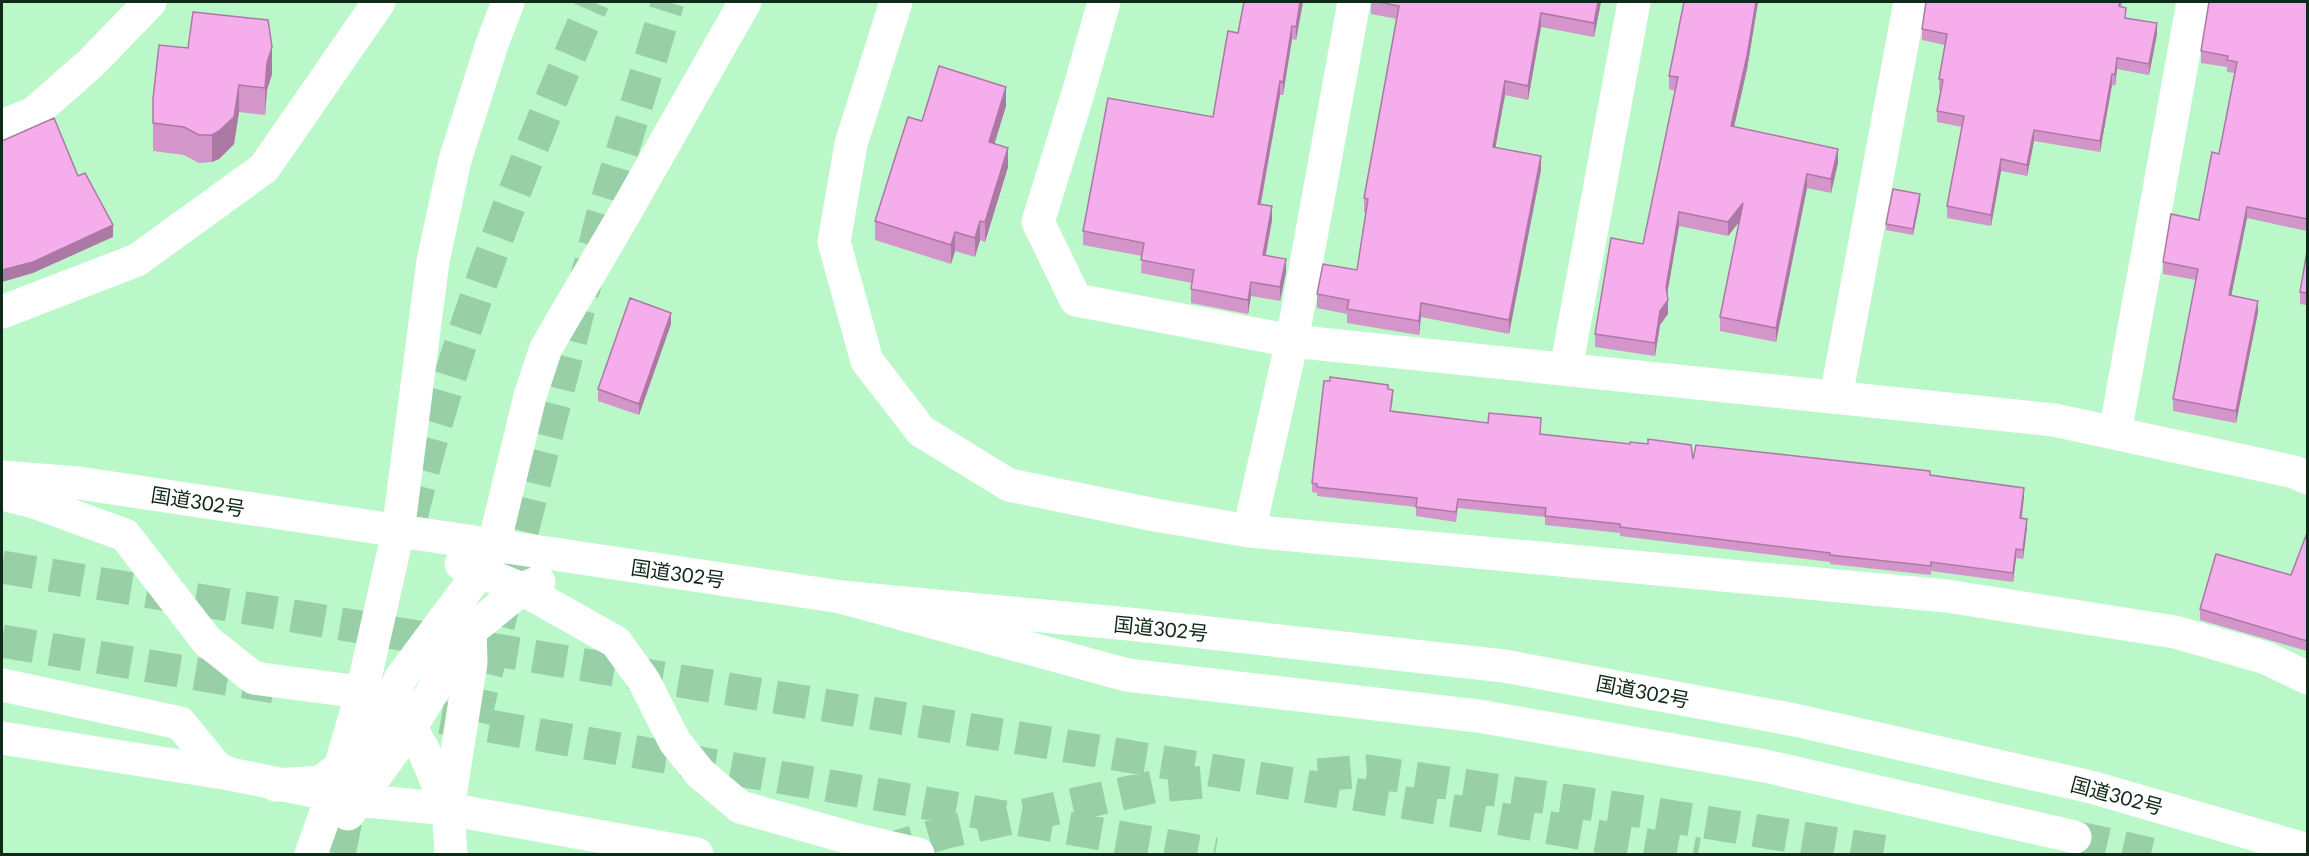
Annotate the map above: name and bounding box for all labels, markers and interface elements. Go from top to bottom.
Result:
street label: 国道302号 [149,482,247,520]
street label: 国道302号 [629,555,727,591]
street label: 国道302号 [1113,611,1209,645]
street label: 国道302号 [1594,670,1692,712]
street label: 国道302号 [2068,771,2166,819]

